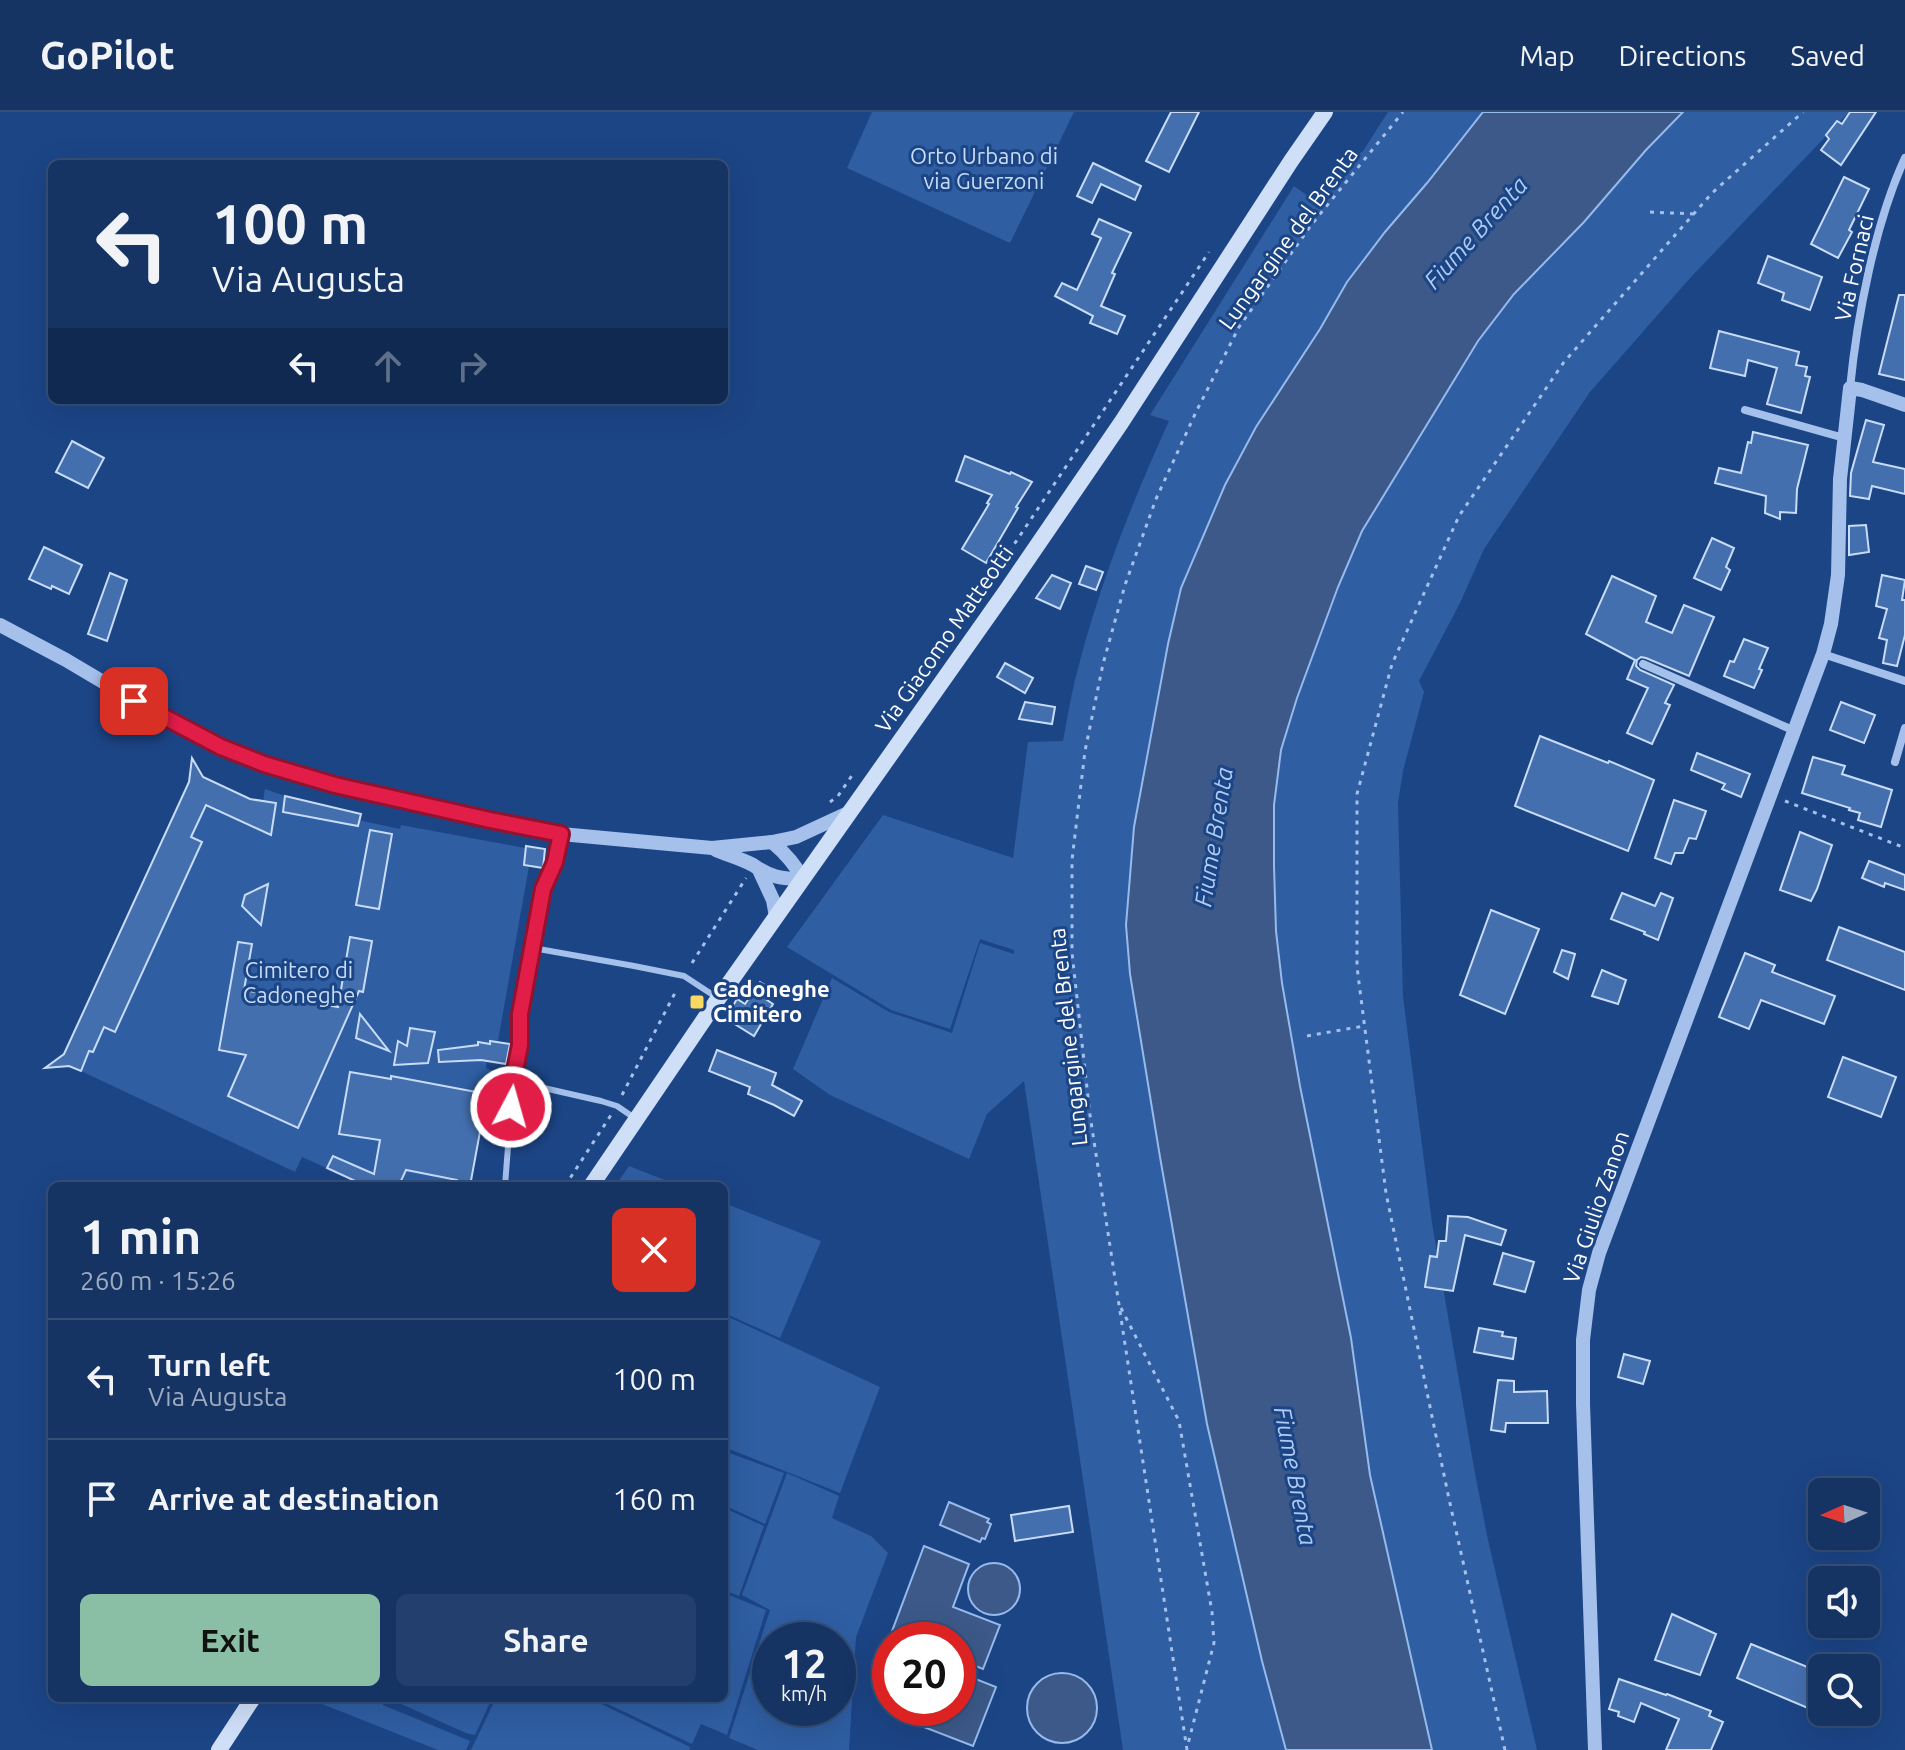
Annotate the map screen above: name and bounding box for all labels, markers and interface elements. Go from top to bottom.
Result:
text: GoPilot [40,34,175,76]
text: Map [1519,40,1575,71]
text: Directions [1619,40,1746,71]
text: Saved [1790,40,1865,71]
street label: Lungargine del Brenta [1213,142,1362,334]
park label: Orto Urbano di via Guerzoni [910,143,1058,193]
water label: Fiume Brenta [1418,171,1533,294]
icon: left [80,192,184,296]
text: 100 m [212,192,368,255]
street label: Via Fornaci [1829,212,1878,324]
text: Via Augusta [212,258,405,299]
icon: left [282,344,326,388]
icon: ahead [366,344,410,388]
icon: right [450,344,494,388]
street label: Via Giacomo Matteotti [869,540,1018,737]
pin [100,667,168,735]
icon: arrive [112,679,156,723]
water label: Fiume Brenta [1189,765,1238,909]
street label: Lungargine del Brenta [1044,927,1091,1147]
park label: Cimitero di Cadoneghe [243,957,355,1007]
place label: Cadoneghe Cimitero [713,976,830,1026]
marker: Cadoneghe Cimitero [688,993,706,1011]
position arrow [469,1065,553,1149]
street label: Via Giulio Zanon [1558,1127,1633,1286]
button: close [612,1208,696,1292]
text: 1 min [80,1209,201,1263]
text: 260 m · 15:26 [80,1266,236,1295]
text: Turn left [148,1348,270,1382]
icon: left [80,1357,124,1401]
text: 100 m [612,1362,696,1396]
text: Via Augusta [148,1382,287,1411]
water label: Fiume Brenta [1269,1404,1322,1548]
icon: arrive [80,1477,124,1521]
north arrow [1808,1478,1880,1550]
map controls [1808,1478,1880,1726]
text: Arrive at destination [148,1482,440,1516]
text: 160 m [612,1482,696,1516]
button: sound [1808,1566,1880,1638]
button: Exit [80,1594,380,1686]
button: Share [396,1594,696,1686]
speed limit sign: 20 [872,1622,976,1726]
text: 12 [781,1641,827,1686]
button: search [1808,1654,1880,1726]
text: km/h [781,1682,827,1705]

